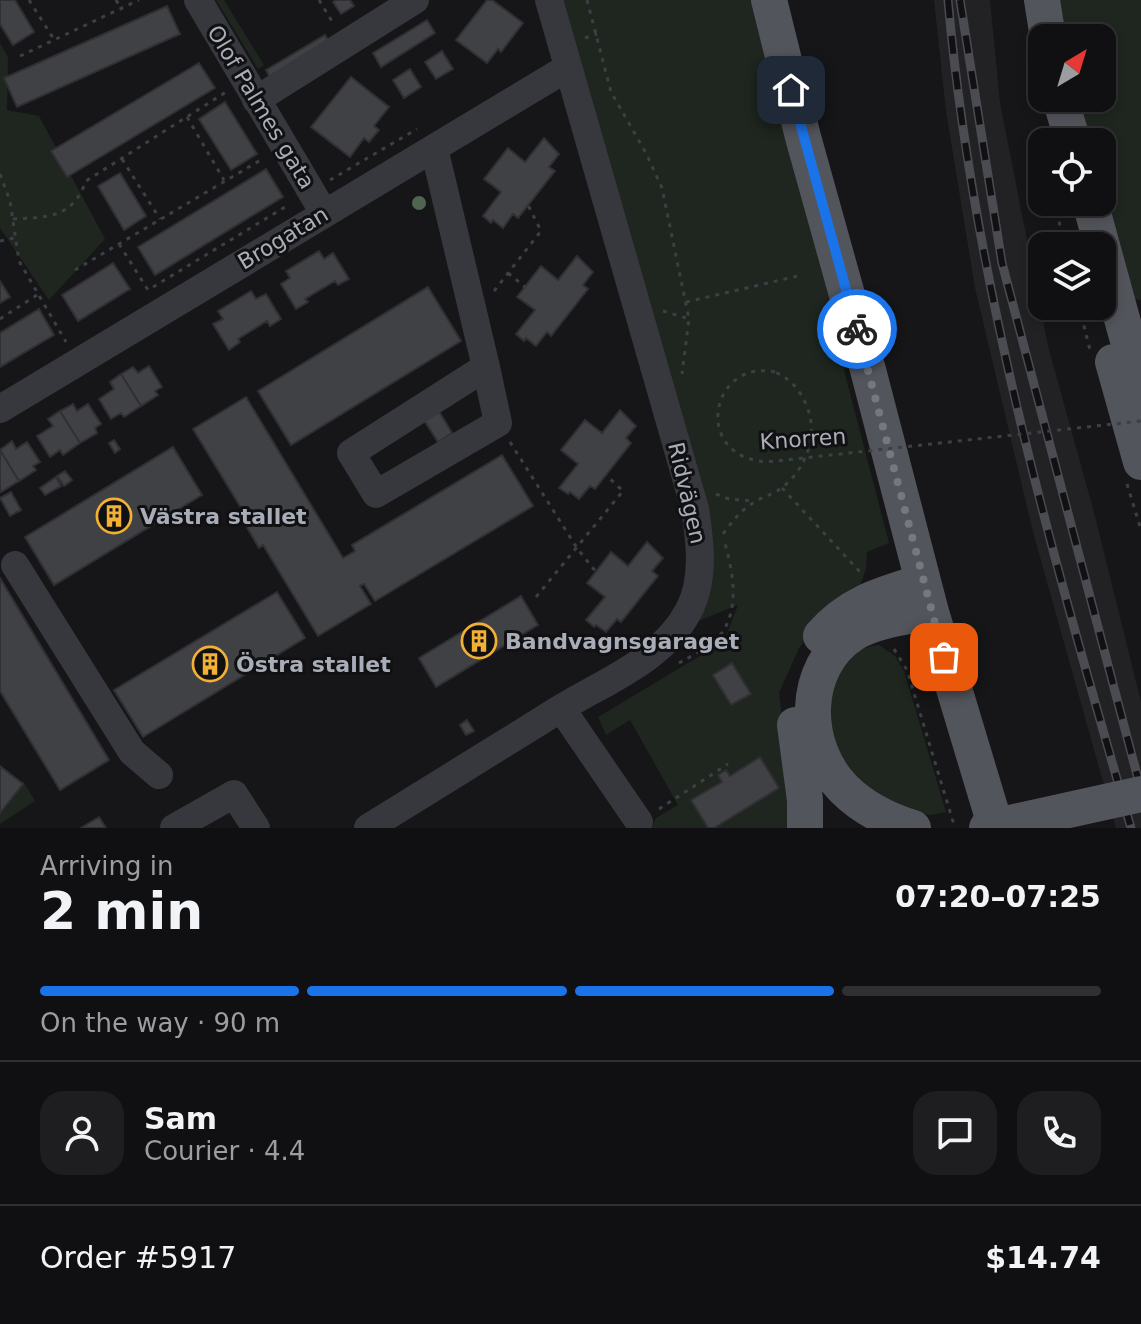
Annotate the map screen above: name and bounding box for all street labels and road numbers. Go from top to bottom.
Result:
street label: Olof Palmes gata [202,21,320,193]
street label: Brogatan [233,201,333,275]
street label: Knorren [759,424,847,454]
street label: Ridvägen [663,440,711,546]

